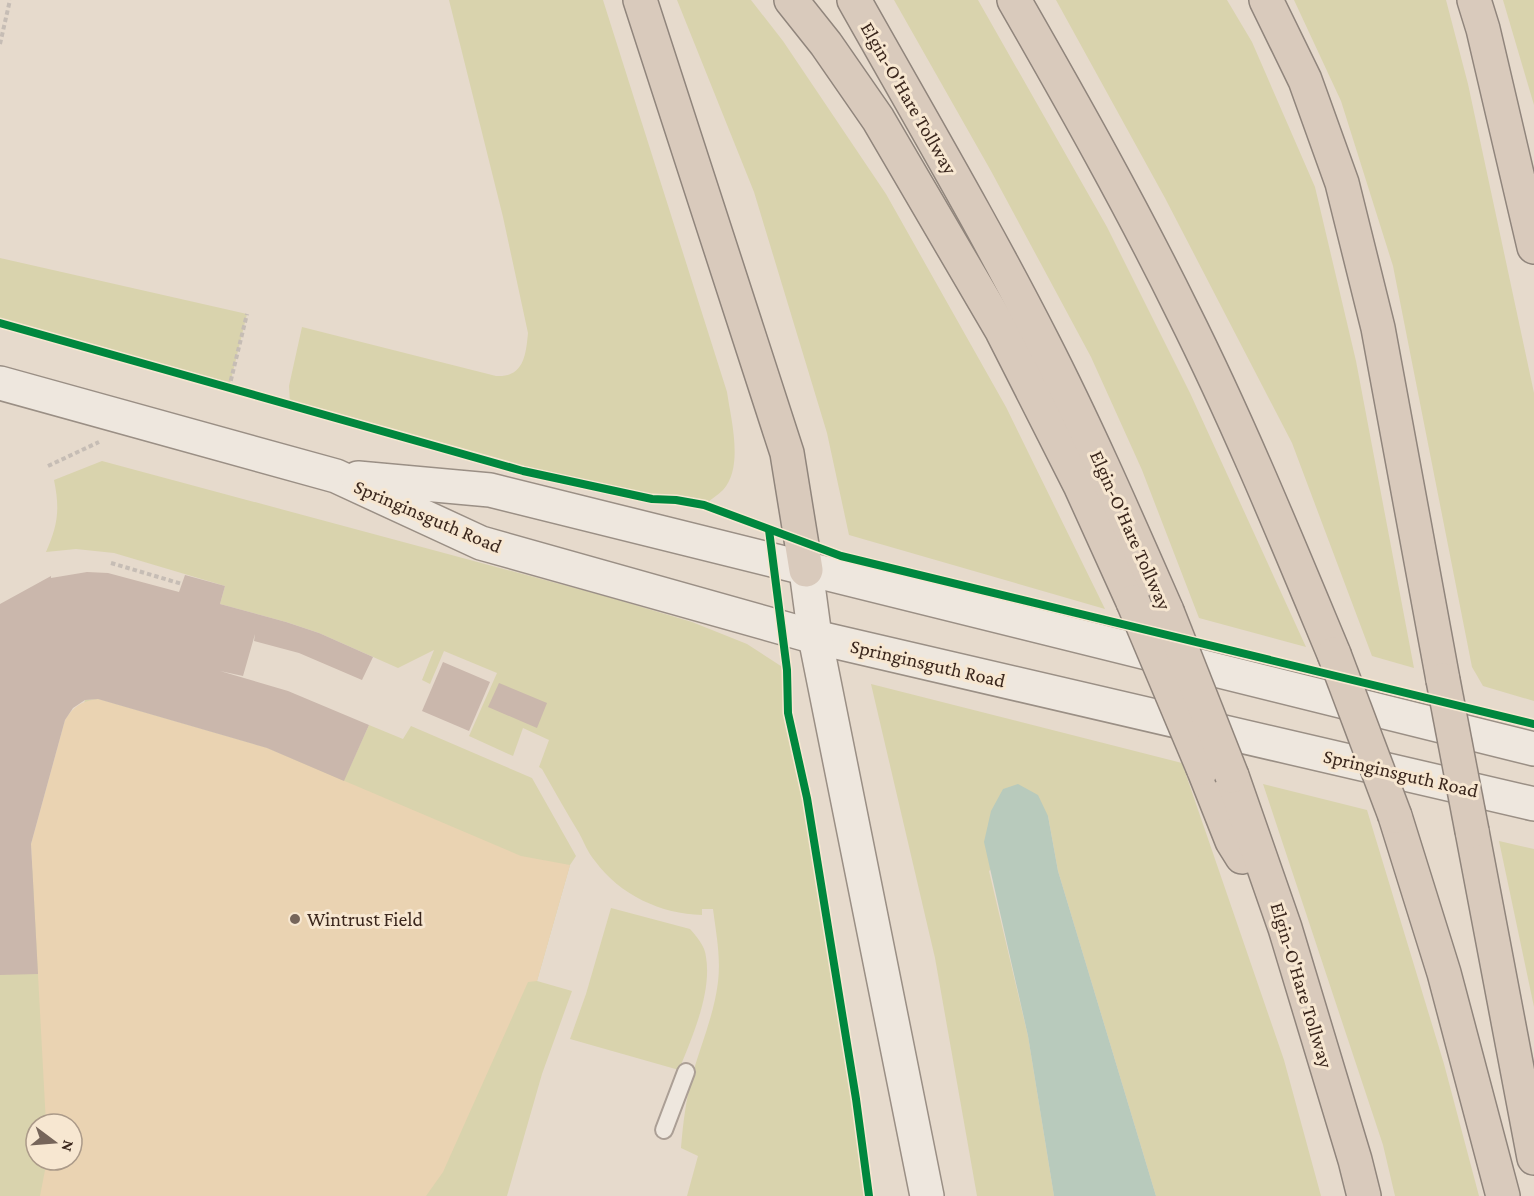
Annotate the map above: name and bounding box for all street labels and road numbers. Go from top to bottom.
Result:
street label: Elgin-O'Hare Tollway [856,18,962,179]
street label: Elgin-O'Hare Tollway [1085,447,1176,614]
street label: Springinsguth Road [350,475,506,558]
street label: Springinsguth Road [848,634,1008,693]
street label: Springinsguth Road [1321,744,1481,803]
street label: Elgin-O'Hare Tollway [1265,899,1338,1072]

